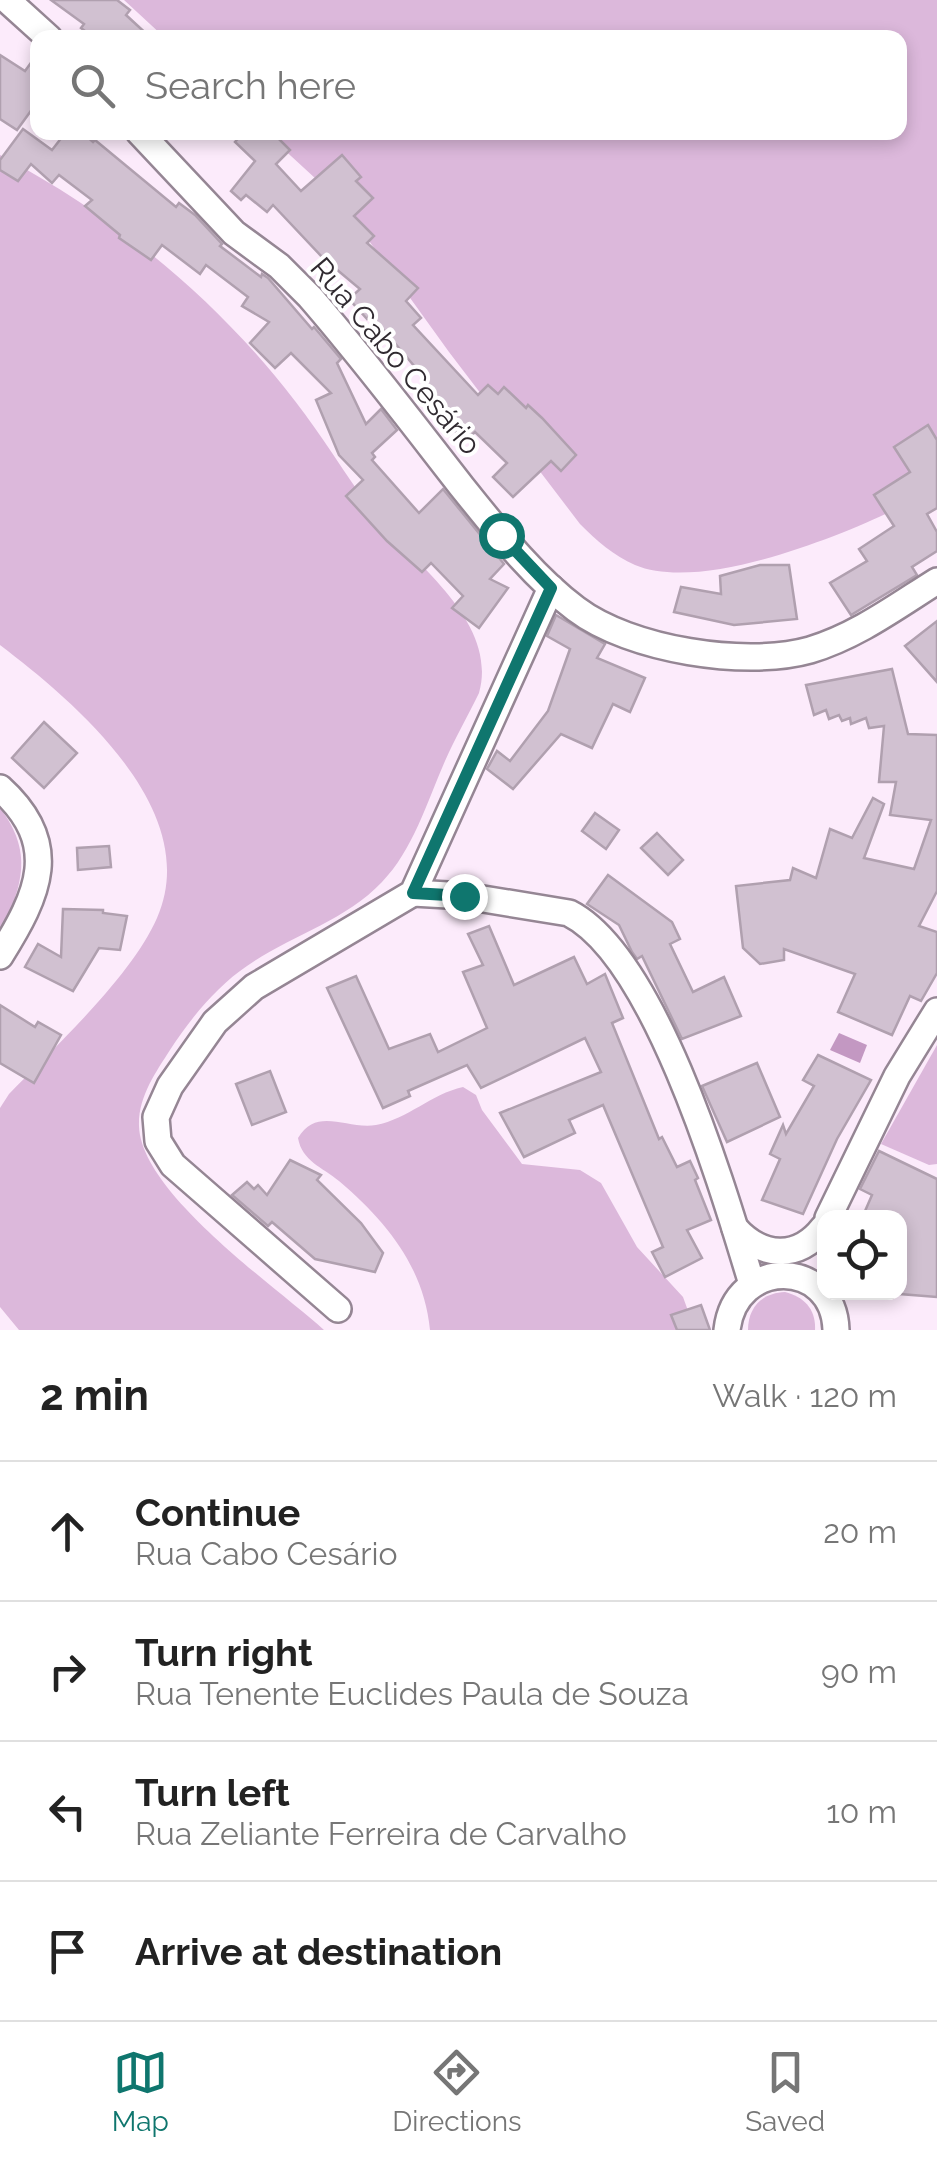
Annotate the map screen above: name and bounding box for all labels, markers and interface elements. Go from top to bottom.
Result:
search box [30,30,907,140]
icon: search [65,58,120,113]
text: Search here [145,63,356,108]
street label: Rua Cabo Cesário [304,250,488,462]
route start [479,513,525,559]
route end [442,874,488,920]
map controls [817,1210,907,1300]
button: locate [817,1210,907,1300]
text: 2 min [40,1371,149,1420]
text: Walk · 120 m [712,1377,897,1414]
text: Continue [135,1490,300,1535]
icon: ahead [40,1504,95,1559]
text: 20 m [823,1513,897,1550]
text: Rua Cabo Cesário [135,1535,397,1572]
text: Turn right [135,1630,312,1675]
icon: right [40,1644,95,1699]
text: 90 m [821,1653,897,1690]
text: Rua Tenente Euclides Paula de Souza [135,1675,689,1712]
text: Turn left [135,1770,290,1815]
icon: left [40,1784,95,1839]
text: 10 m [826,1793,897,1830]
text: Rua Zeliante Ferreira de Carvalho [135,1815,627,1852]
icon: arrive [40,1924,95,1979]
text: Arrive at destination [135,1929,502,1974]
tab: Map [112,2045,169,2138]
tab: Directions [392,2045,522,2138]
tab: Saved [745,2045,825,2138]

